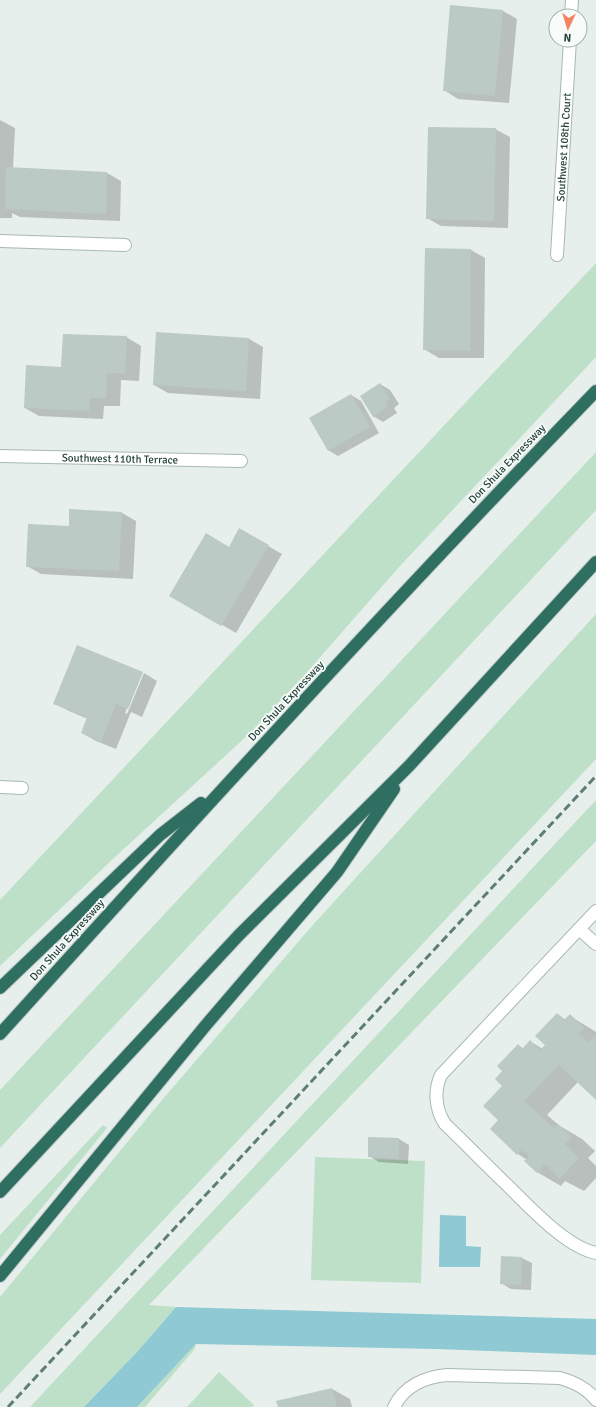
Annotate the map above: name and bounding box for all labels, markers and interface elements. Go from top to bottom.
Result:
north arrow [548,8,588,48]
text: N [563,31,572,44]
street label: Southwest 108th Court [554,92,573,202]
street label: Don Shula Expressway [466,421,549,506]
street label: Southwest 110th Terrace [62,451,178,466]
street label: Don Shula Expressway [245,657,327,744]
street label: Don Shula Expressway [27,896,108,983]

